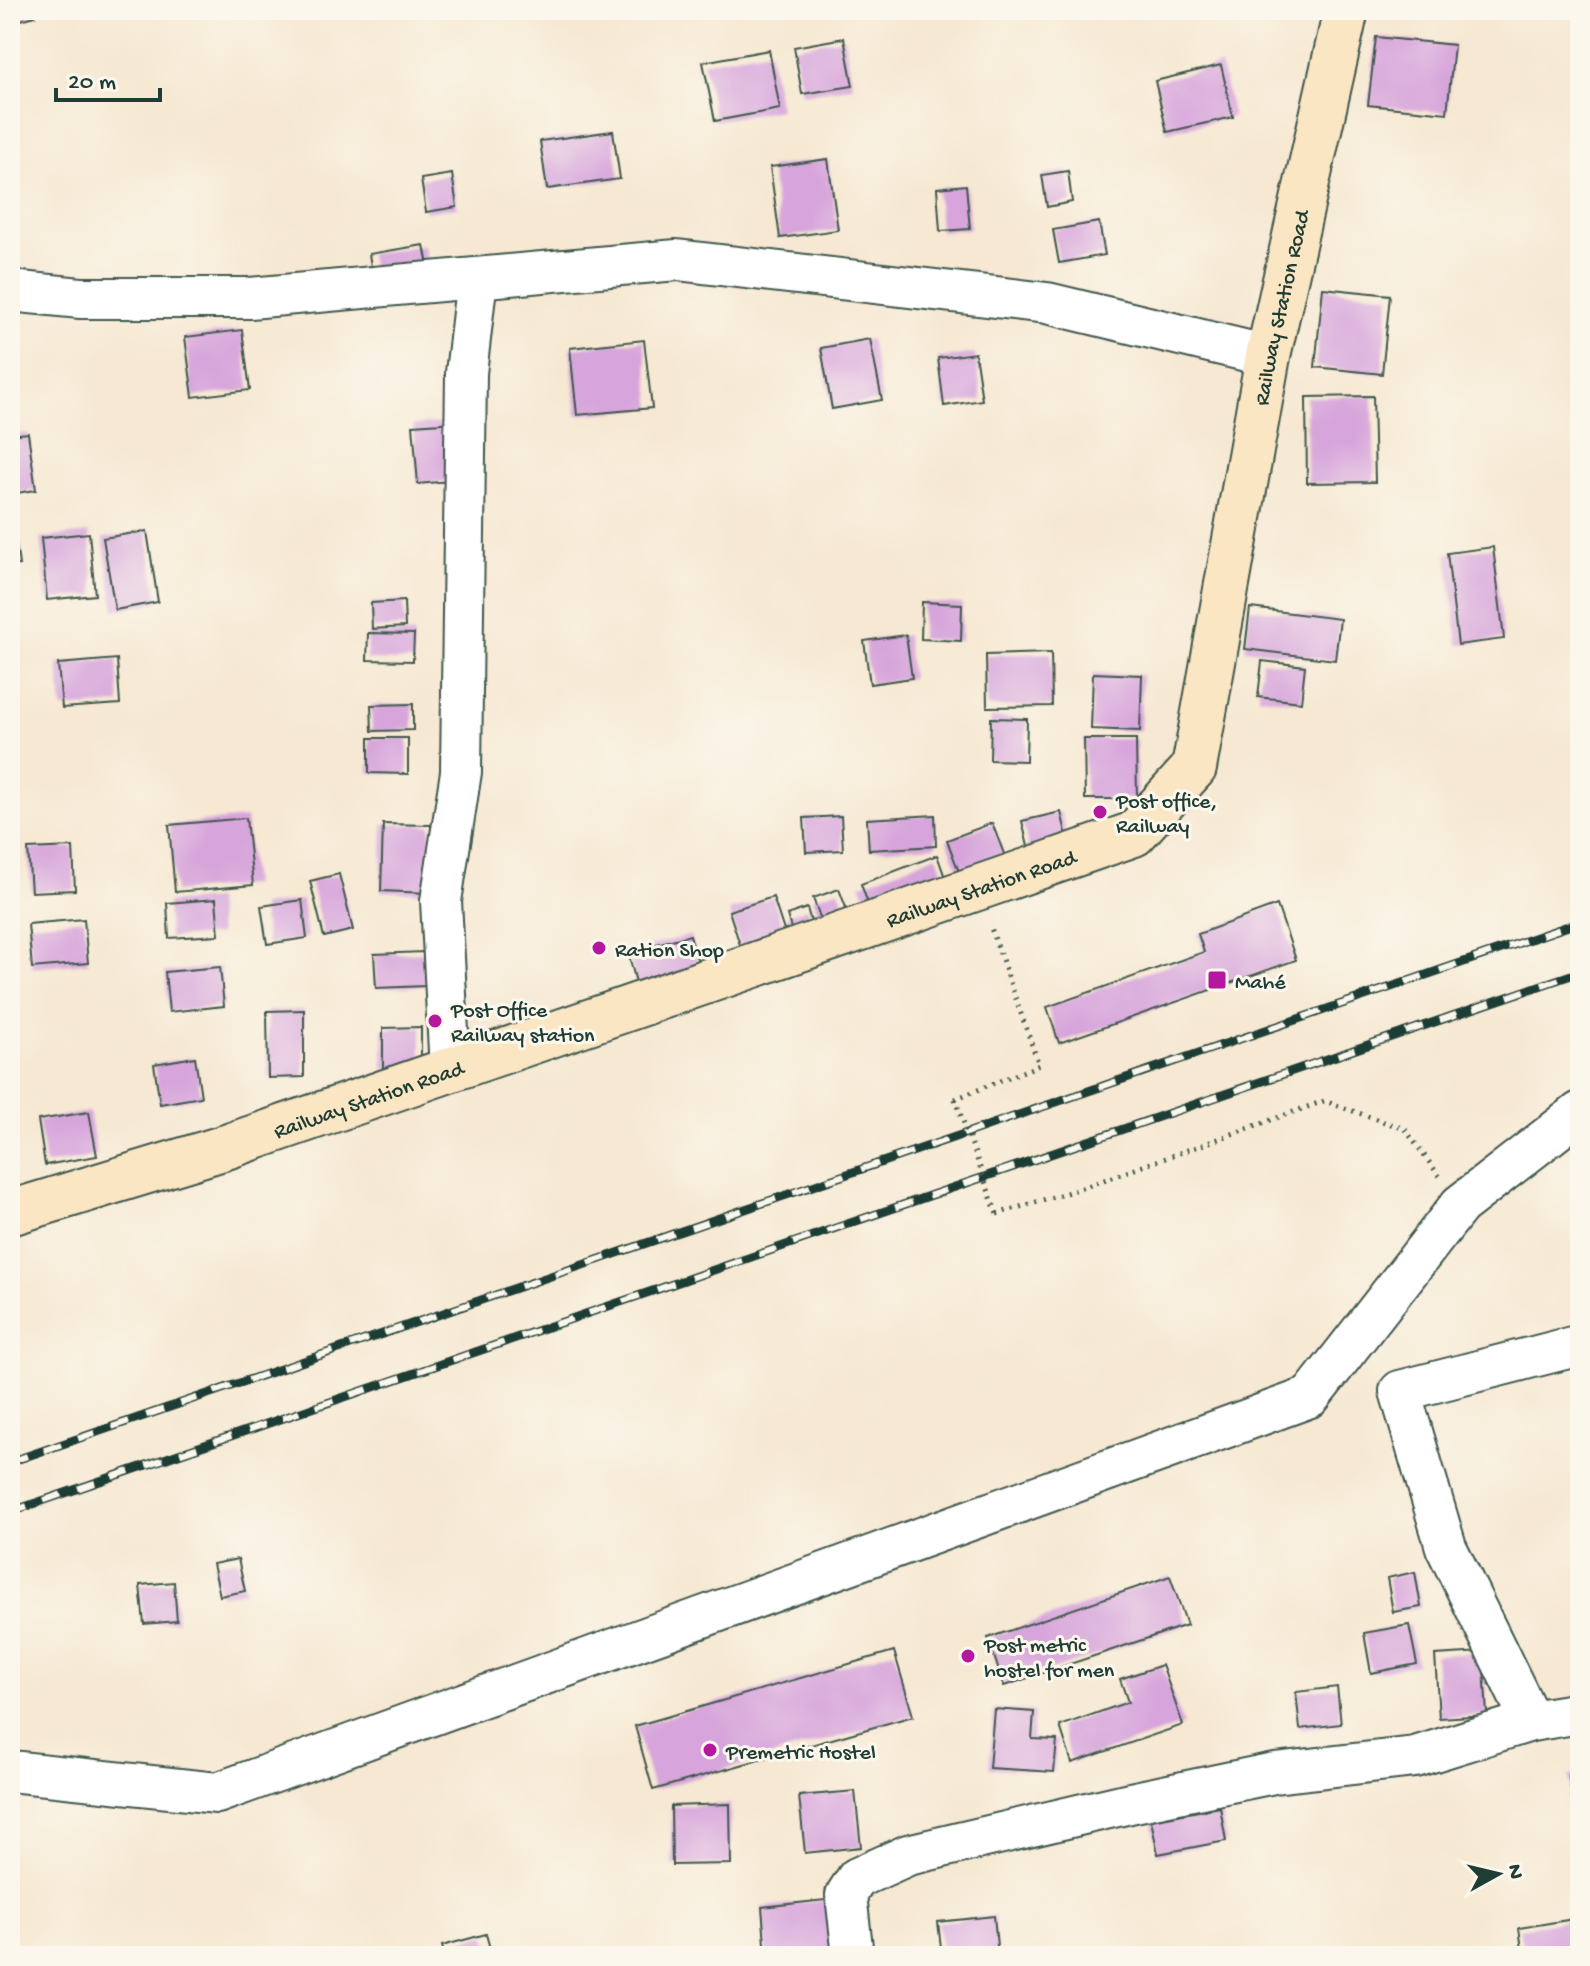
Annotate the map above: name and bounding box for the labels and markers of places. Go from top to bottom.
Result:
place label: Post office, Railway [1115,790,1217,841]
marker: Post office, Railway [1091,803,1109,821]
marker: Ration Shop [590,939,608,957]
place label: Ration Shop [615,939,724,965]
marker: Mahé [1206,969,1228,991]
place label: Mahé [1235,971,1286,997]
place label: Post Office Railway station [450,999,595,1050]
marker: Post Office Railway station [426,1012,444,1030]
place label: Post metric hostel for men [983,1634,1115,1685]
marker: Post metric hostel for men [959,1647,977,1665]
marker: Premetric Hostel [701,1741,719,1759]
place label: Premetric Hostel [725,1741,876,1767]

